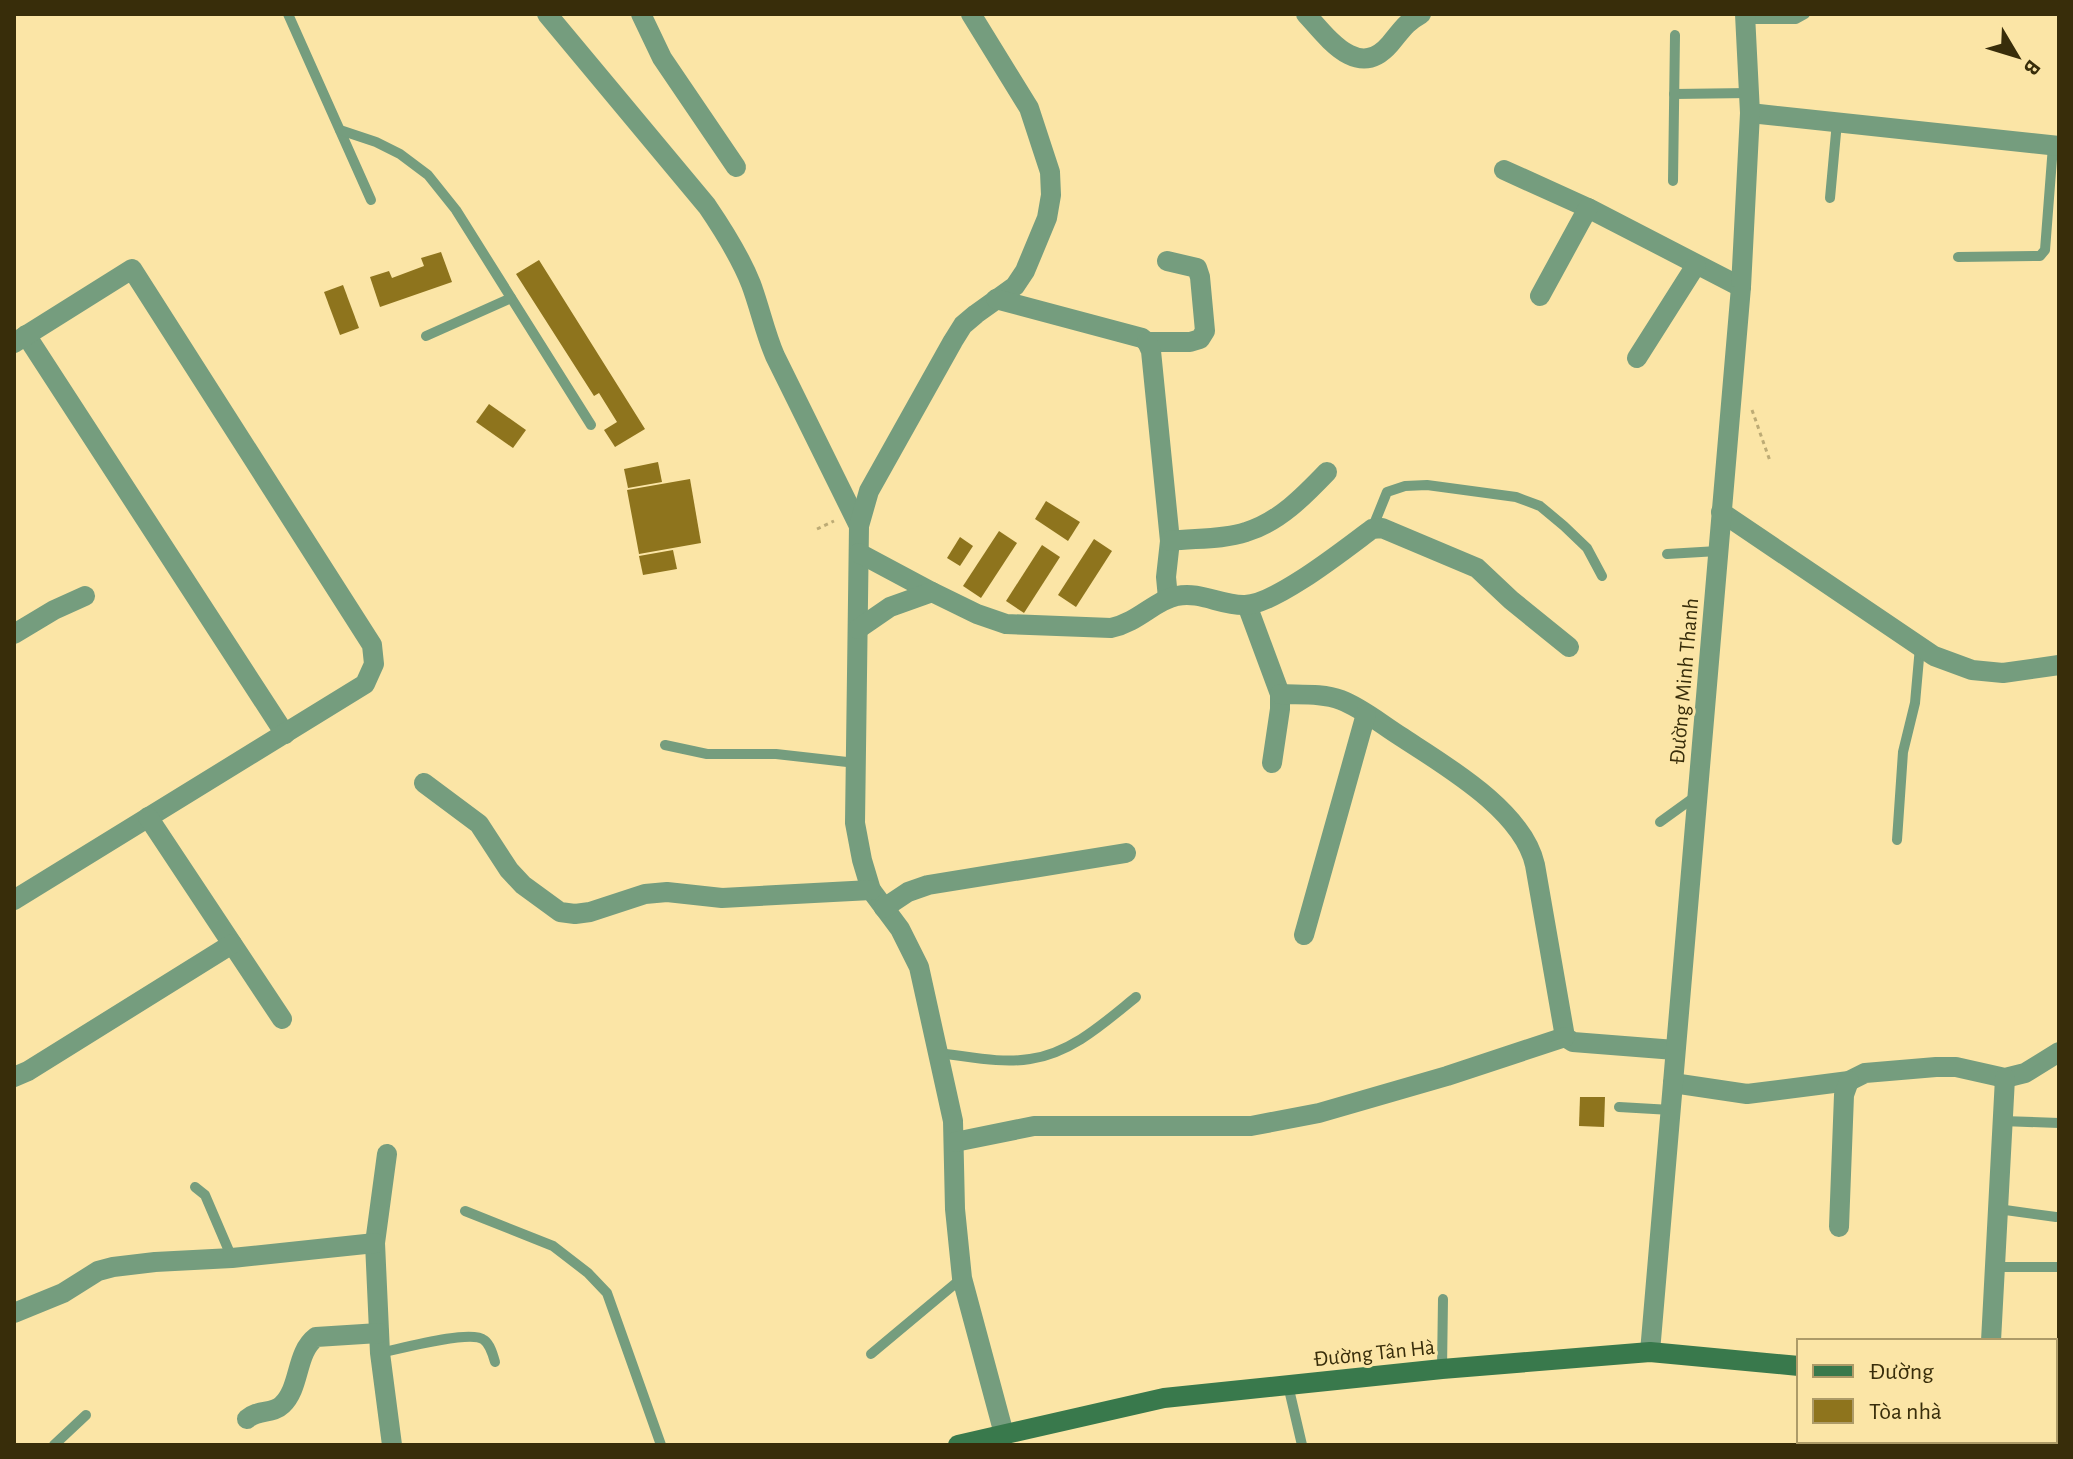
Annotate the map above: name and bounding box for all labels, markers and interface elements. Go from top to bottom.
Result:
north arrow [1977,16,2057,96]
text: B [2019,56,2045,80]
street label: Đường Minh Thanh [1666,597,1702,765]
street label: Đường Tân Hà [1312,1336,1436,1370]
legend [1797,1339,2057,1443]
text: Đường [1869,1360,1934,1384]
text: Tòa nhà [1869,1400,1942,1424]

